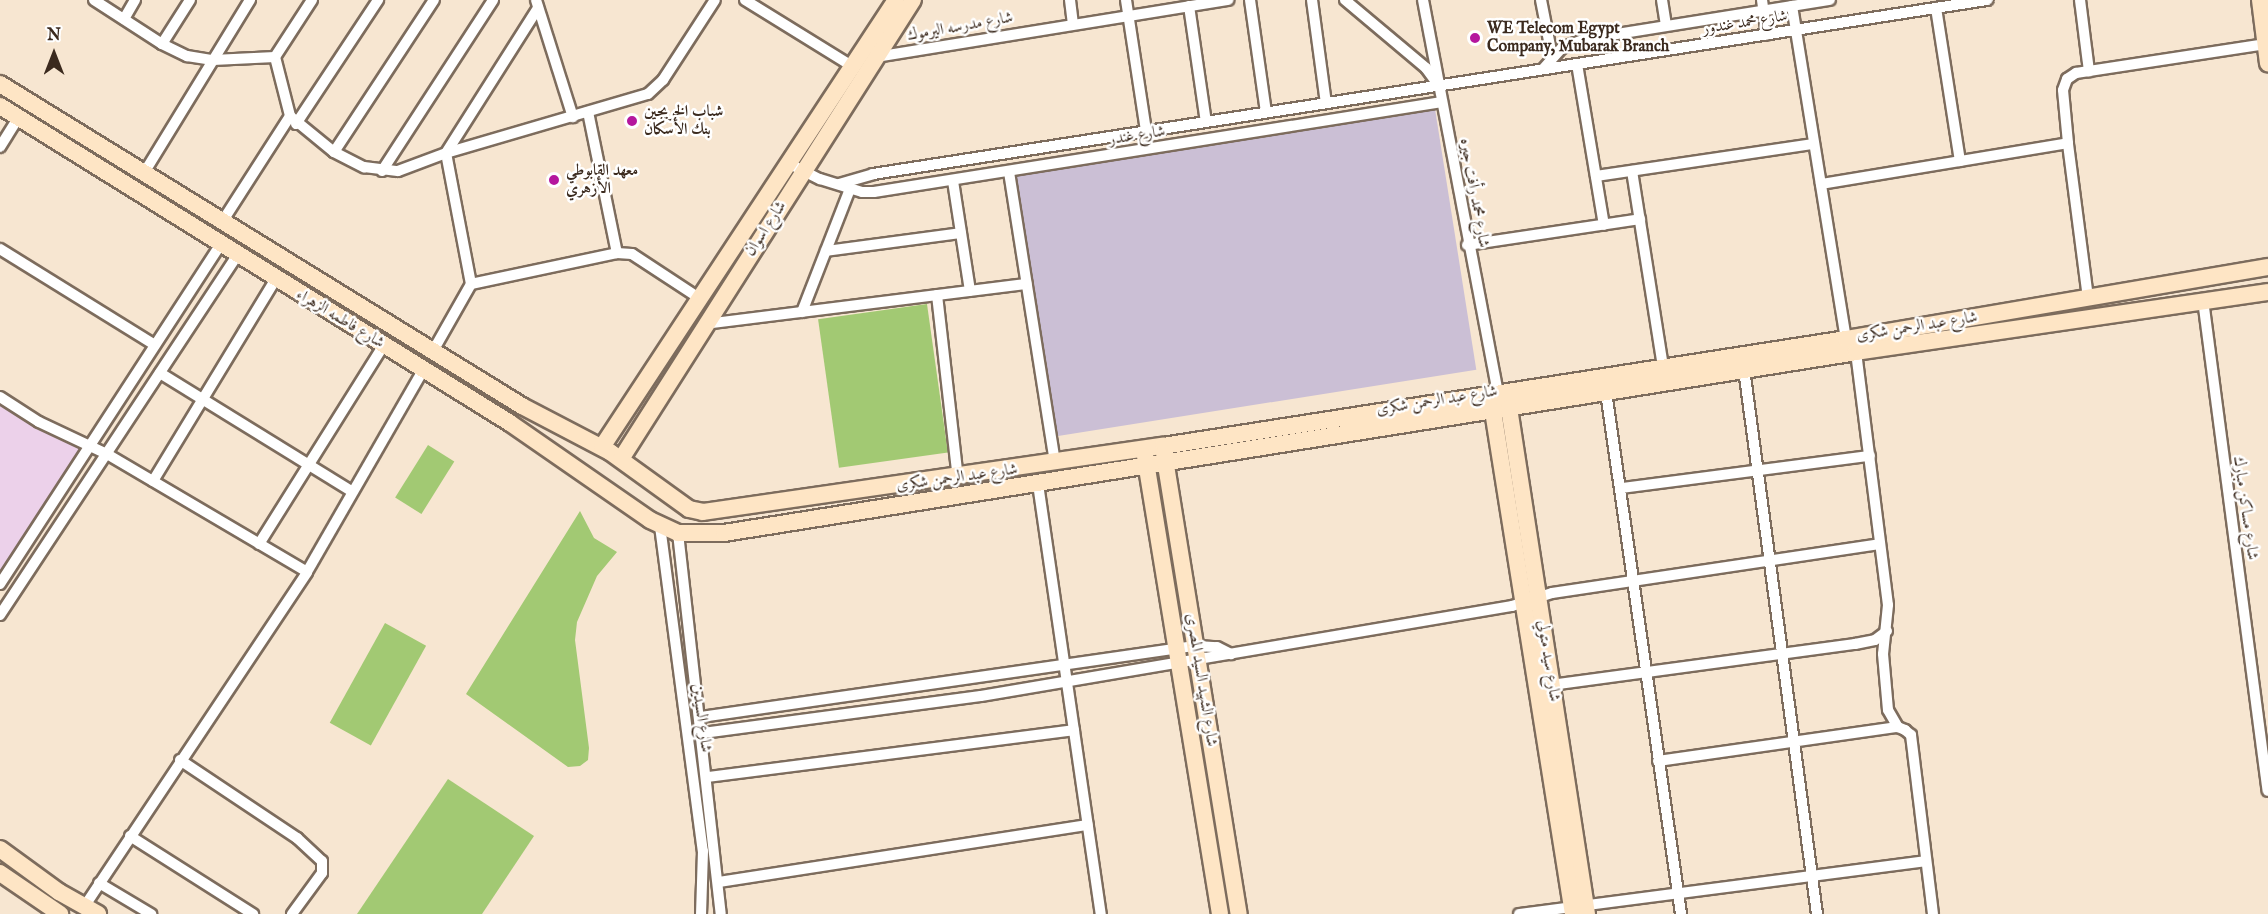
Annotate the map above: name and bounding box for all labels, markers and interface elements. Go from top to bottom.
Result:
street label: شارع محمد غندور [1701,7,1789,39]
street label: شارع مدرسه اليرموك [905,8,1015,46]
place label: WE Telecom Egypt Company, Mubarak Branch [1487,19,1669,57]
north arrow [24,24,84,84]
text: N [47,26,61,46]
marker: WE Telecom Egypt Company, Mubarak Branch [1468,31,1482,45]
place label: شباب الخريجين بنك الأسكان [644,102,723,140]
marker: شباب الخريجين بنك الأسكان [625,114,639,128]
street label: شارع غندر [1107,122,1167,150]
street label: شارع محمد رأفت جيره [1455,137,1493,249]
place label: معهد القابوطي الأزهري [566,161,638,199]
marker: معهد القابوطي الأزهري [547,173,561,187]
street label: شارع اسوان [741,198,791,260]
street label: شارع فاطمه الزهراء [292,285,388,353]
street label: شارع عبد الرحمن شكرى [1855,308,1979,346]
street label: شارع عبد الرحمن شكرى [1375,382,1499,420]
street label: شارع مساكن مبارك [2228,455,2262,561]
street label: شارع عبد الرحمن شكرى [895,460,1019,496]
street label: شارع الشهيد السيد المصرى [1181,612,1221,748]
street label: شارع سيد متولي [1532,619,1564,703]
street label: شارع السيدين [687,682,715,754]

